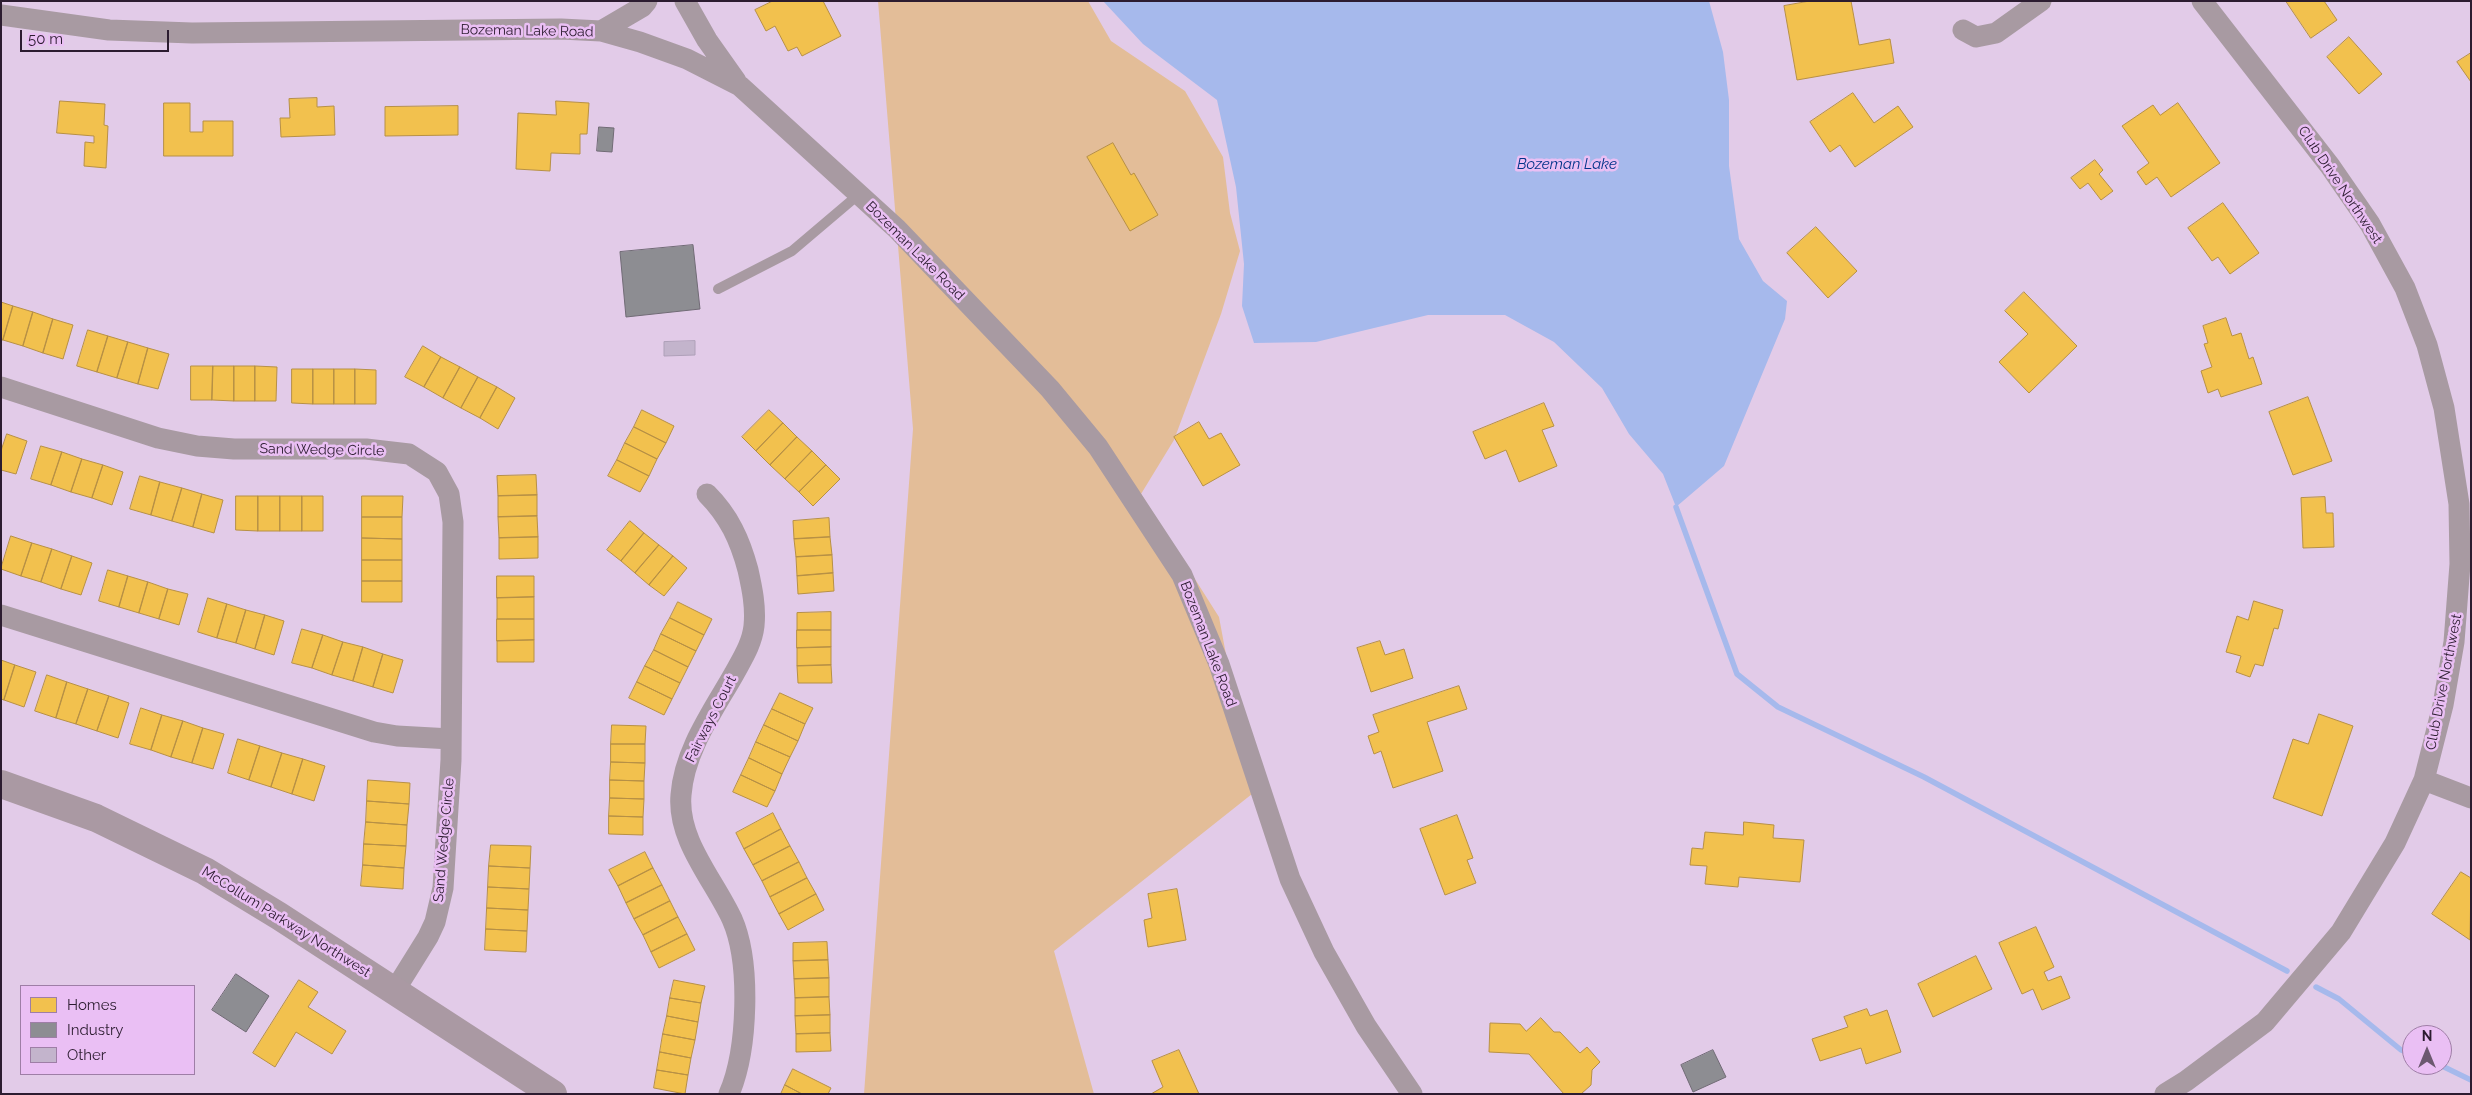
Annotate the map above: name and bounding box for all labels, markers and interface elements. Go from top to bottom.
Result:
scale bar [22,20,171,52]
street label: Bozeman Lake Road [460,21,594,41]
text: 50 m [28,30,63,48]
street label: Club Drive Northwest [2294,123,2386,247]
water label: Bozeman Lake [1517,155,1617,173]
street label: Bozeman Lake Road [862,198,968,304]
street label: Sand Wedge Circle [260,441,384,459]
street label: Bozeman Lake Road [1176,579,1240,709]
street label: Club Drive Northwest [2423,613,2465,751]
street label: Fairways Court [682,673,740,765]
street label: Sand Wedge Circle [430,777,458,903]
street label: McCollum Parkway Northwest [198,863,374,981]
legend [20,985,195,1075]
text: Homes [67,996,117,1014]
text: Industry [67,1021,123,1039]
north arrow [2402,1025,2452,1075]
text: N [2422,1028,2432,1044]
text: Other [67,1046,106,1064]

